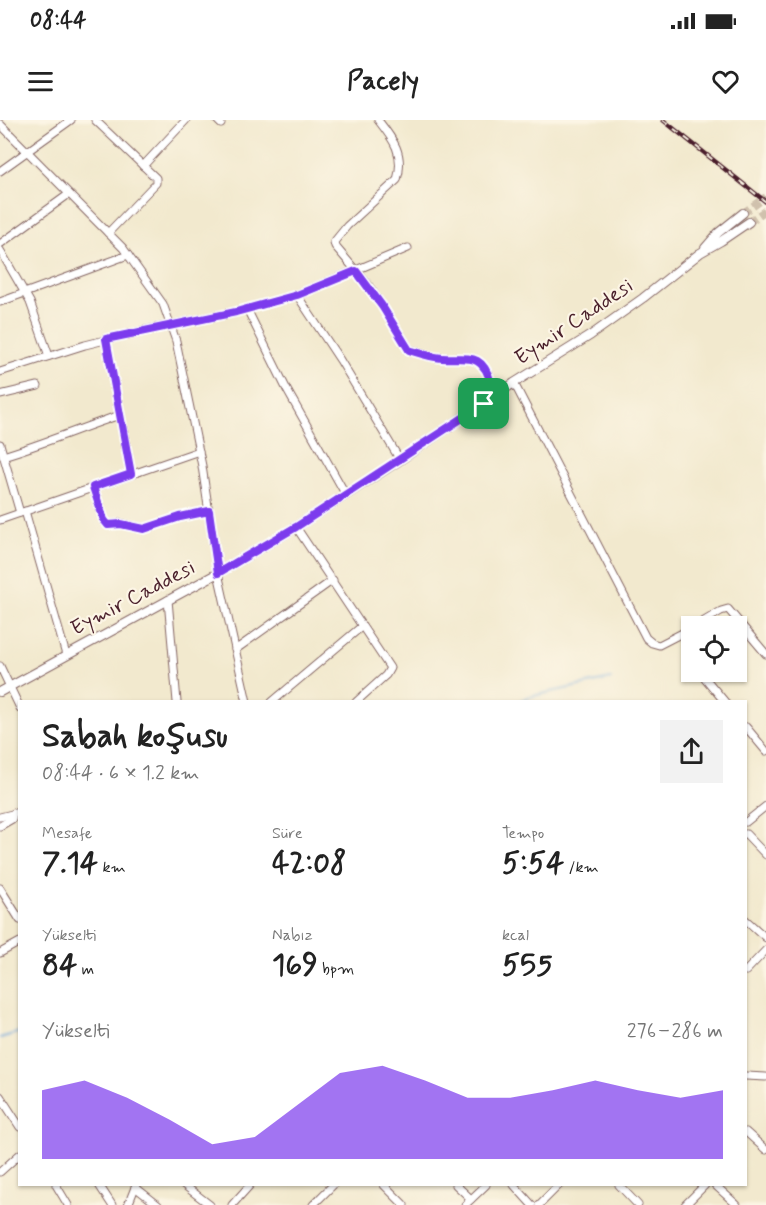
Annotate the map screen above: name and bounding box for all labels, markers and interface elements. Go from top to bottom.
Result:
text: 08:44 [30,7,86,35]
text: Pacely [347,64,419,99]
icon: menu [24,65,57,98]
icon: heart [709,65,742,98]
street label: Eymir Caddesi [509,272,639,372]
pin [458,378,509,429]
icon: arrive [467,387,500,420]
street label: Eymir Caddesi [66,553,200,643]
map controls [681,616,747,682]
button: locate [681,616,747,682]
text: Sabah koşusu [42,715,228,759]
button: share [660,720,723,783]
text: 08:44 · 6 × 1.2 km [42,760,199,787]
text: Mesafe [42,823,92,844]
text: Süre [272,823,303,844]
text: Tempo [502,823,544,844]
text: 7.14 [42,844,98,883]
text: 42:08 [272,844,347,883]
text: 5:54 [502,844,564,883]
text: km [98,857,126,878]
text: /km [564,857,599,878]
text: Yükselti [42,925,96,946]
text: Nabız [272,925,313,946]
text: kcal [502,925,529,946]
text: 84 [42,946,77,985]
text: 169 [272,946,318,985]
text: 555 [502,946,553,985]
text: m [77,959,94,980]
text: bpm [318,959,354,980]
text: Yükselti [42,1018,110,1045]
text: 276–286 m [627,1018,723,1045]

